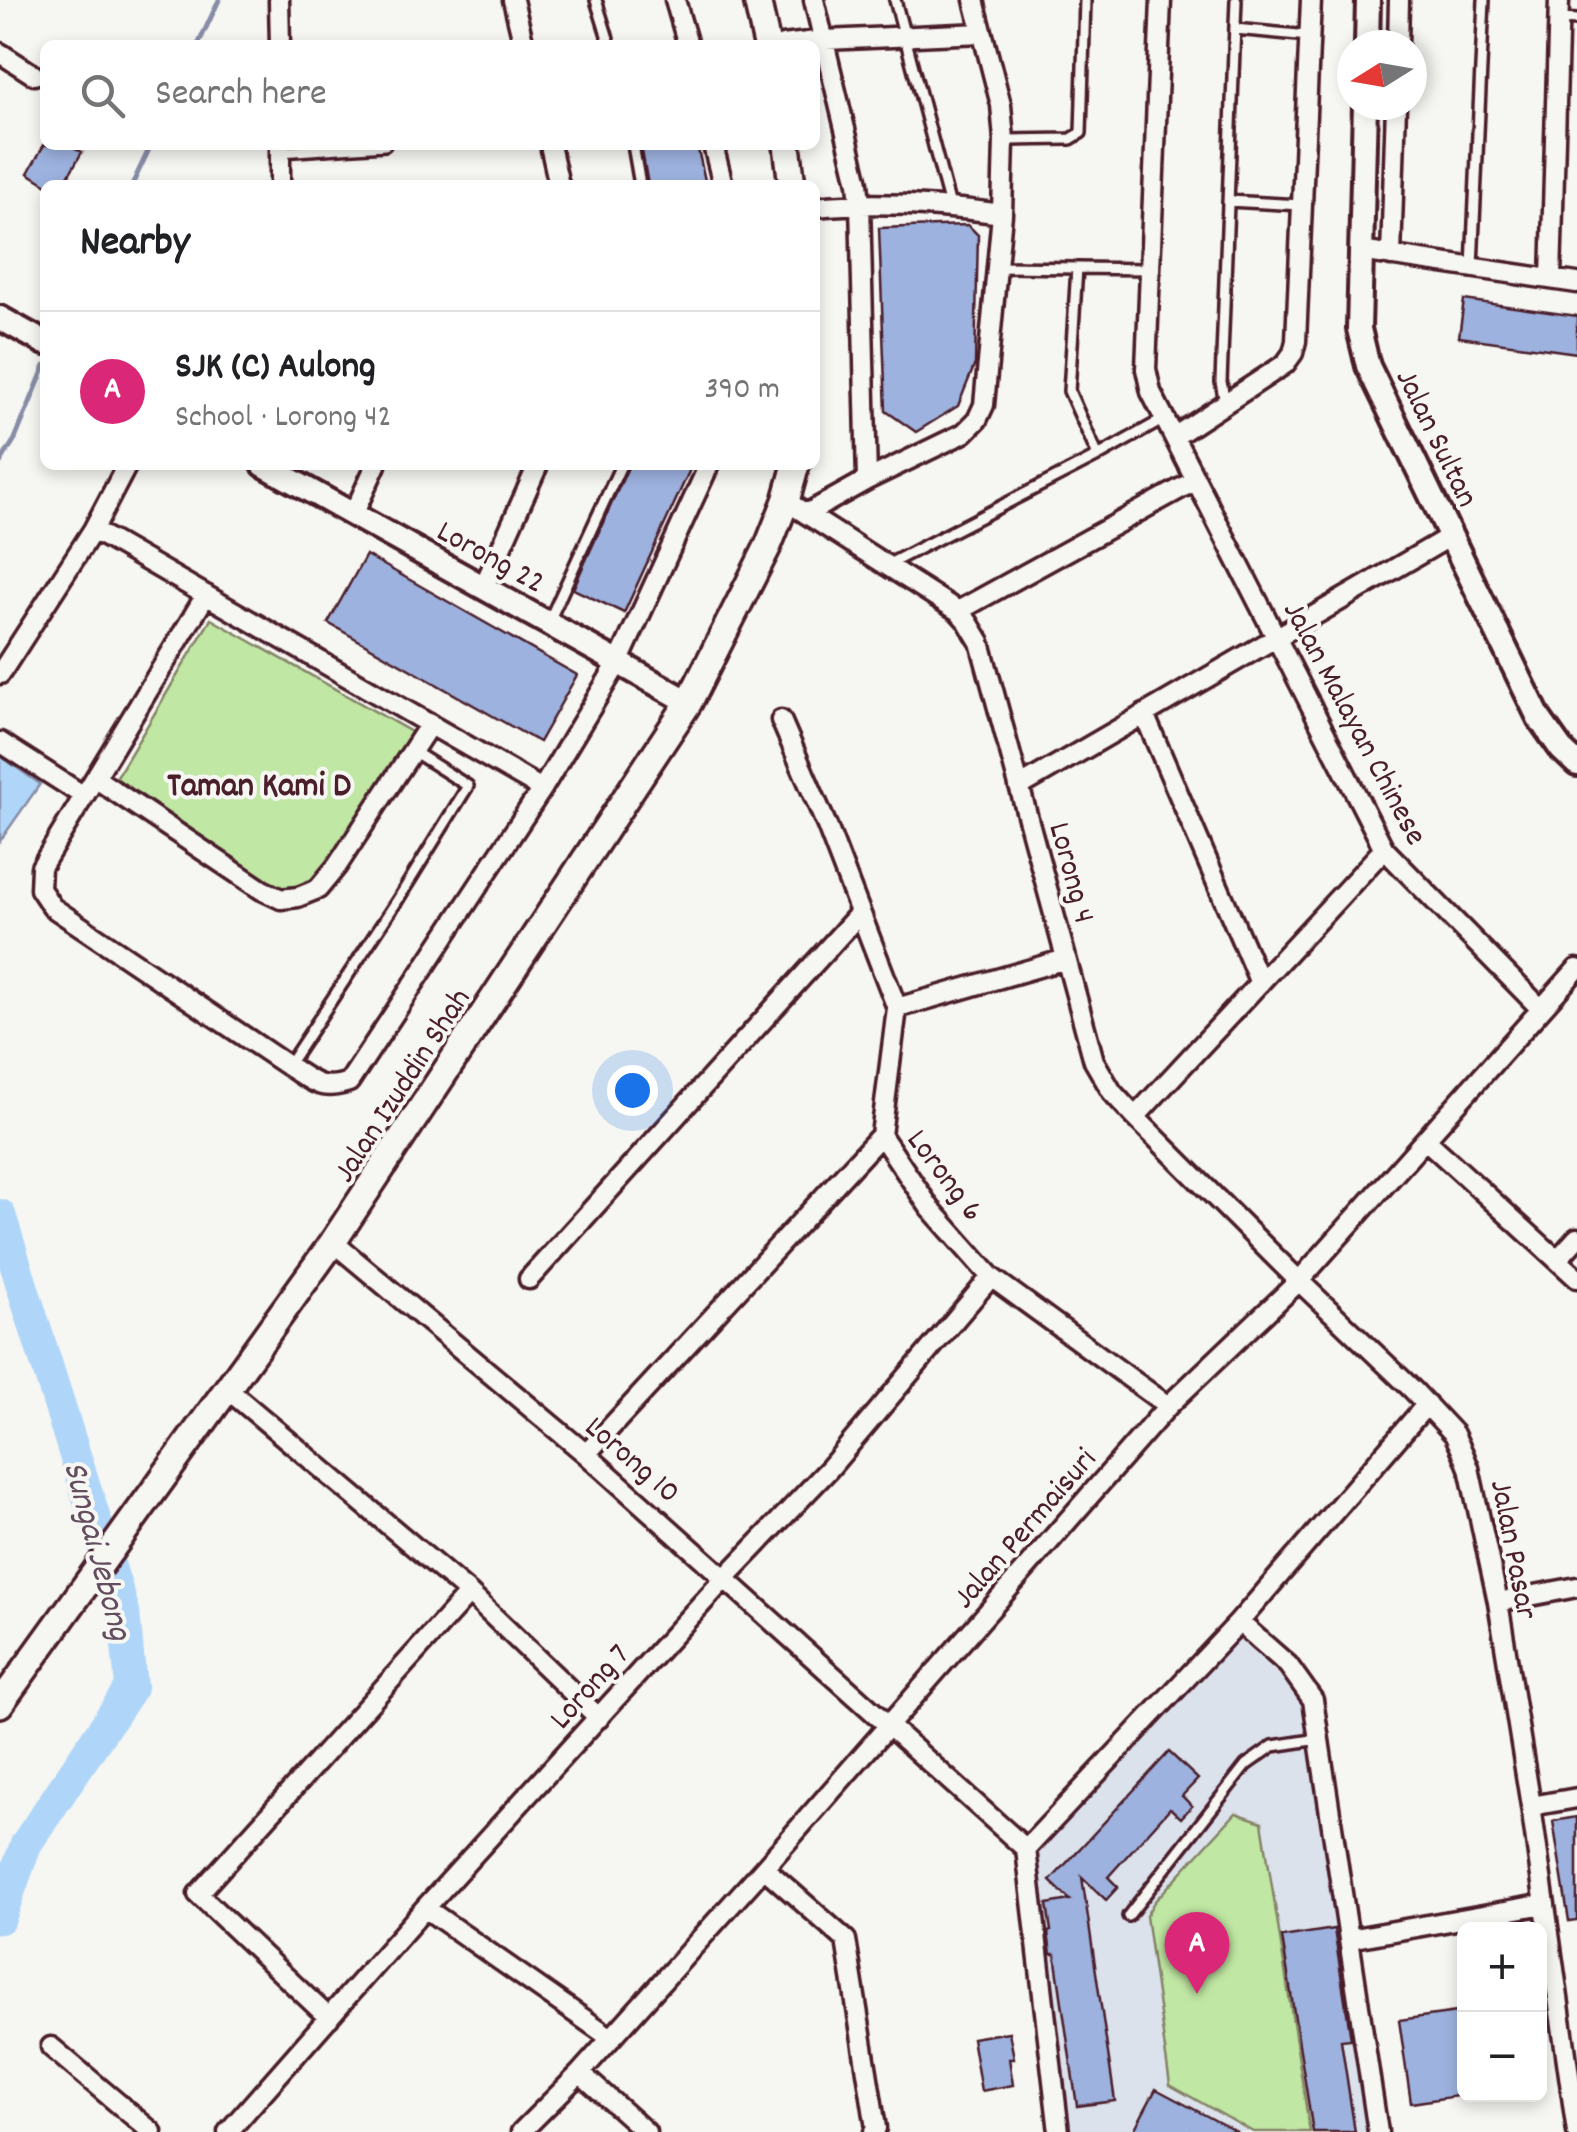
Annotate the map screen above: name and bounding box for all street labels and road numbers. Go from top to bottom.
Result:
street label: Jalan Sultan [1381,362,1488,516]
street label: Lorong 22 [427,511,552,608]
street label: Jalan Malayan Chinese [1269,594,1436,855]
street label: Lorong 4 [1034,818,1105,929]
street label: Jalan Izuddin Shah [324,980,484,1193]
street label: Lorong 6 [893,1121,993,1233]
street label: Lorong 10 [573,1407,689,1517]
street label: Jalan Permaisuri [944,1440,1110,1621]
street label: Jalan Pasar [1475,1476,1547,1624]
street label: Lorong 7 [541,1635,643,1742]

